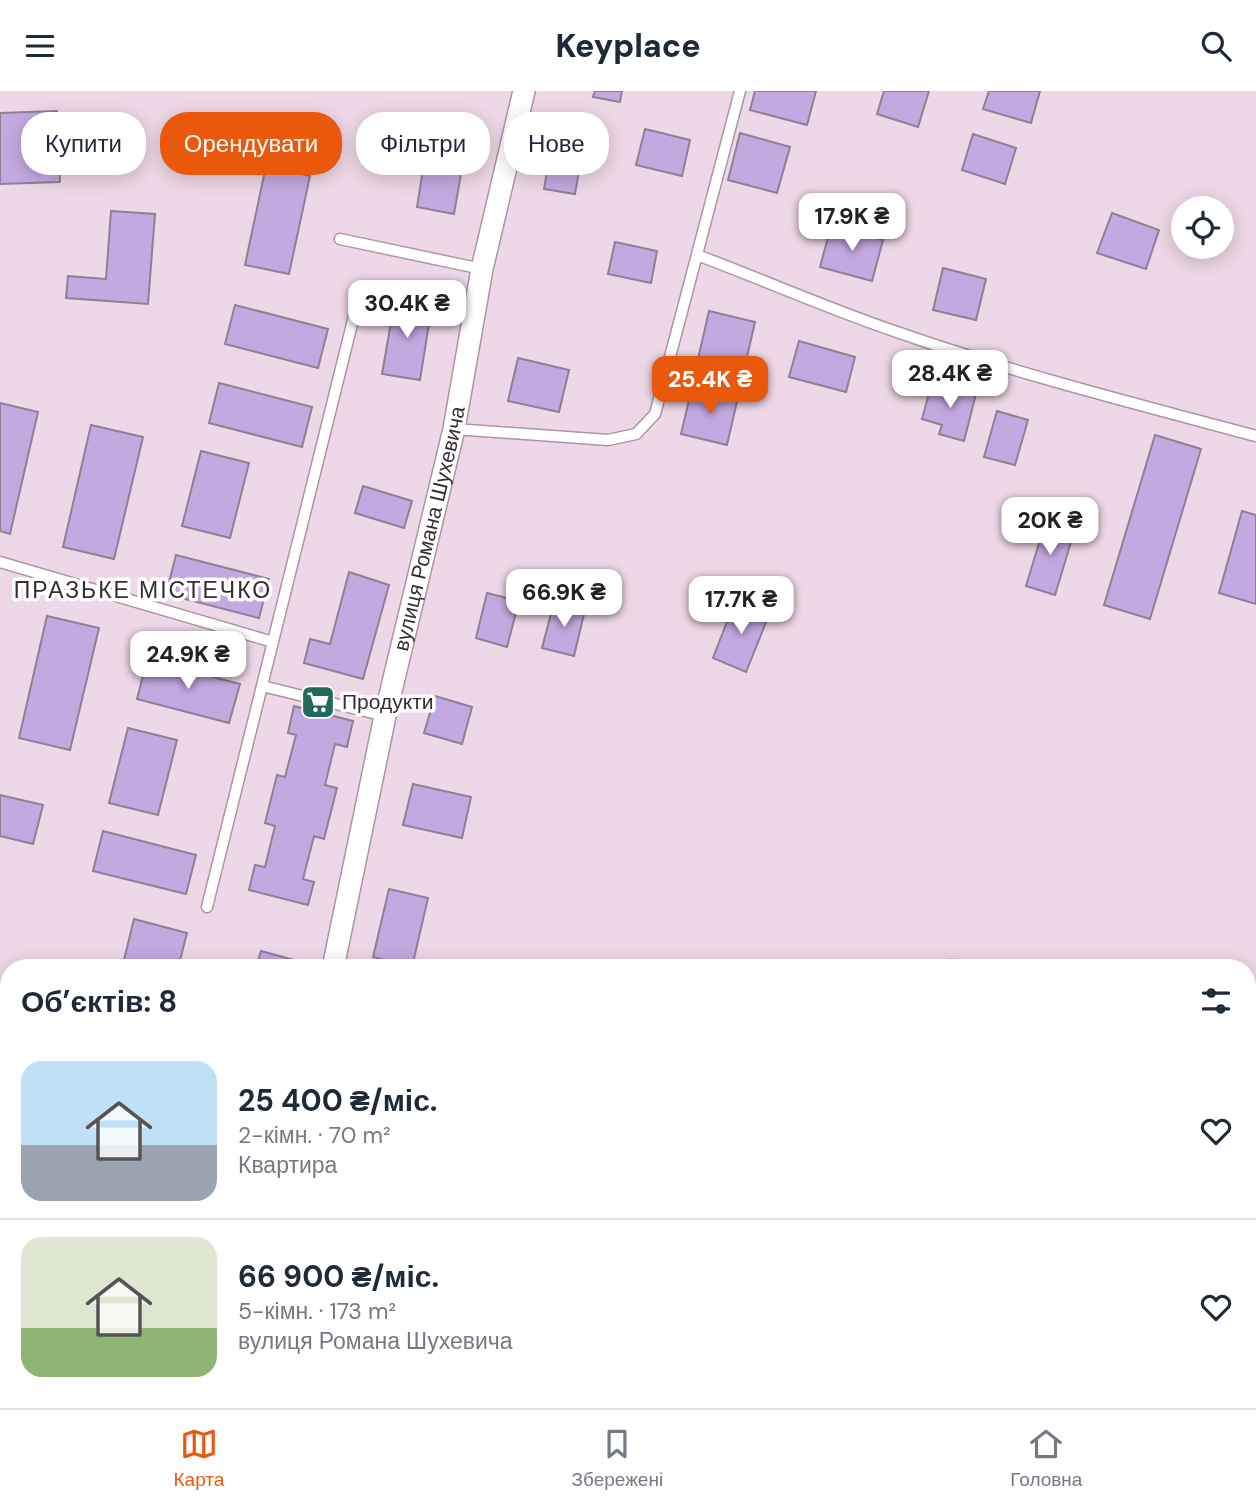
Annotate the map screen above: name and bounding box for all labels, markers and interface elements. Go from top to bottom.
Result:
text: Keyplace [555,25,701,67]
icon: menu [21,27,59,65]
icon: search [1197,27,1235,65]
chip: Купити [21,112,146,175]
chip: Орендувати [160,112,342,175]
chip: Фільтри [356,112,490,175]
chip: Нове [504,112,609,175]
pin: 17.9K ₴ [787,193,917,253]
map controls [1171,196,1234,259]
button: locate [1171,196,1234,259]
text: 17.9K ₴ [815,201,889,231]
pin: 30.4K ₴ [342,281,472,340]
text: 30.4K ₴ [364,288,450,318]
pin: 28.4K ₴ [885,351,1015,410]
pin: 25.4K ₴ [645,357,775,416]
text: 28.4K ₴ [908,358,992,388]
text: 25.4K ₴ [668,364,752,394]
street label: вулиця Романа Шухевича [387,404,472,654]
pin: 20K ₴ [1001,497,1099,557]
text: 20K ₴ [1017,505,1083,535]
pin: 66.9K ₴ [499,569,629,629]
district label: ПРАЗЬКЕ МІСТЕЧКО [14,575,272,605]
text: 66.9K ₴ [522,577,606,607]
pin: 17.7K ₴ [676,577,806,636]
text: 17.7K ₴ [705,584,777,614]
pin: 24.9K ₴ [123,631,253,691]
text: 24.9K ₴ [146,639,230,669]
supermarket icon: Продукти [299,683,337,721]
place label: Продукти [342,688,434,716]
text: Об’єктів: 8 [21,982,177,1021]
icon: filters [1197,982,1235,1020]
text: 25 400 ₴/міс. [238,1081,437,1120]
icon: home [77,1089,161,1173]
icon: heart [1197,1112,1235,1150]
text: 2-кімн. · 70 m² [238,1120,391,1150]
text: Квартира [238,1150,337,1180]
text: 66 900 ₴/міс. [238,1257,439,1296]
icon: home [77,1265,161,1349]
icon: heart [1197,1288,1235,1326]
text: 5-кімн. · 173 m² [238,1296,396,1326]
text: вулиця Романа Шухевича [238,1326,513,1356]
tab: Карта [174,1425,224,1492]
tab: Збережені [572,1425,663,1492]
tab: Головна [1010,1425,1082,1492]

